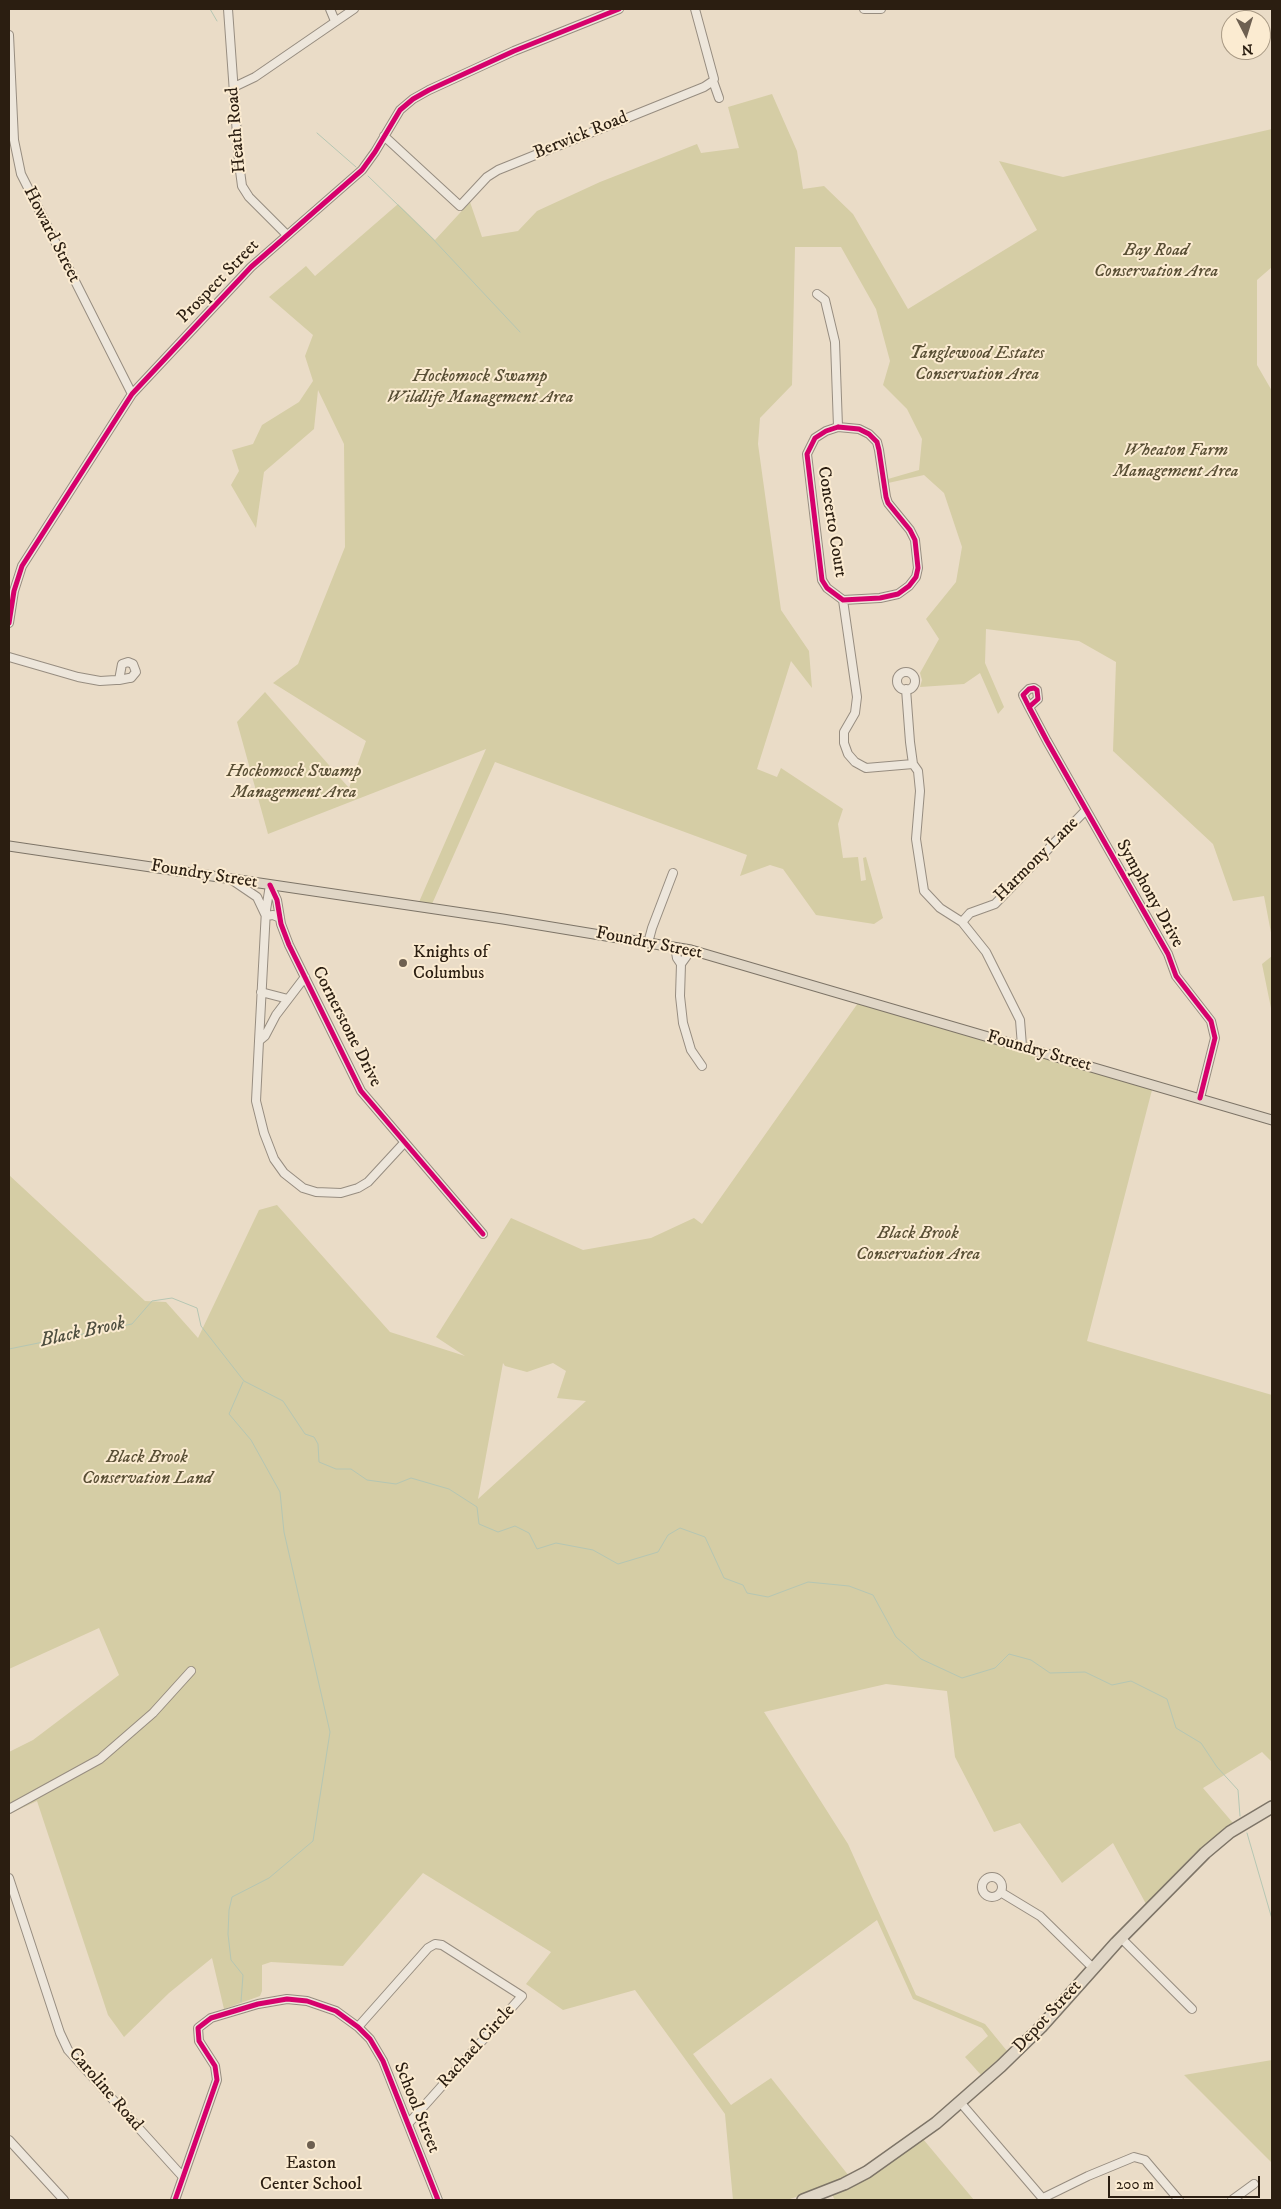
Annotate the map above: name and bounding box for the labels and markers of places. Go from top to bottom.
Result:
place label: Knights of Columbus [413,942,488,984]
marker: Knights of Columbus [397,957,409,969]
marker: Easton Center School [305,2139,317,2151]
place label: Easton Center School [260,2153,362,2196]

